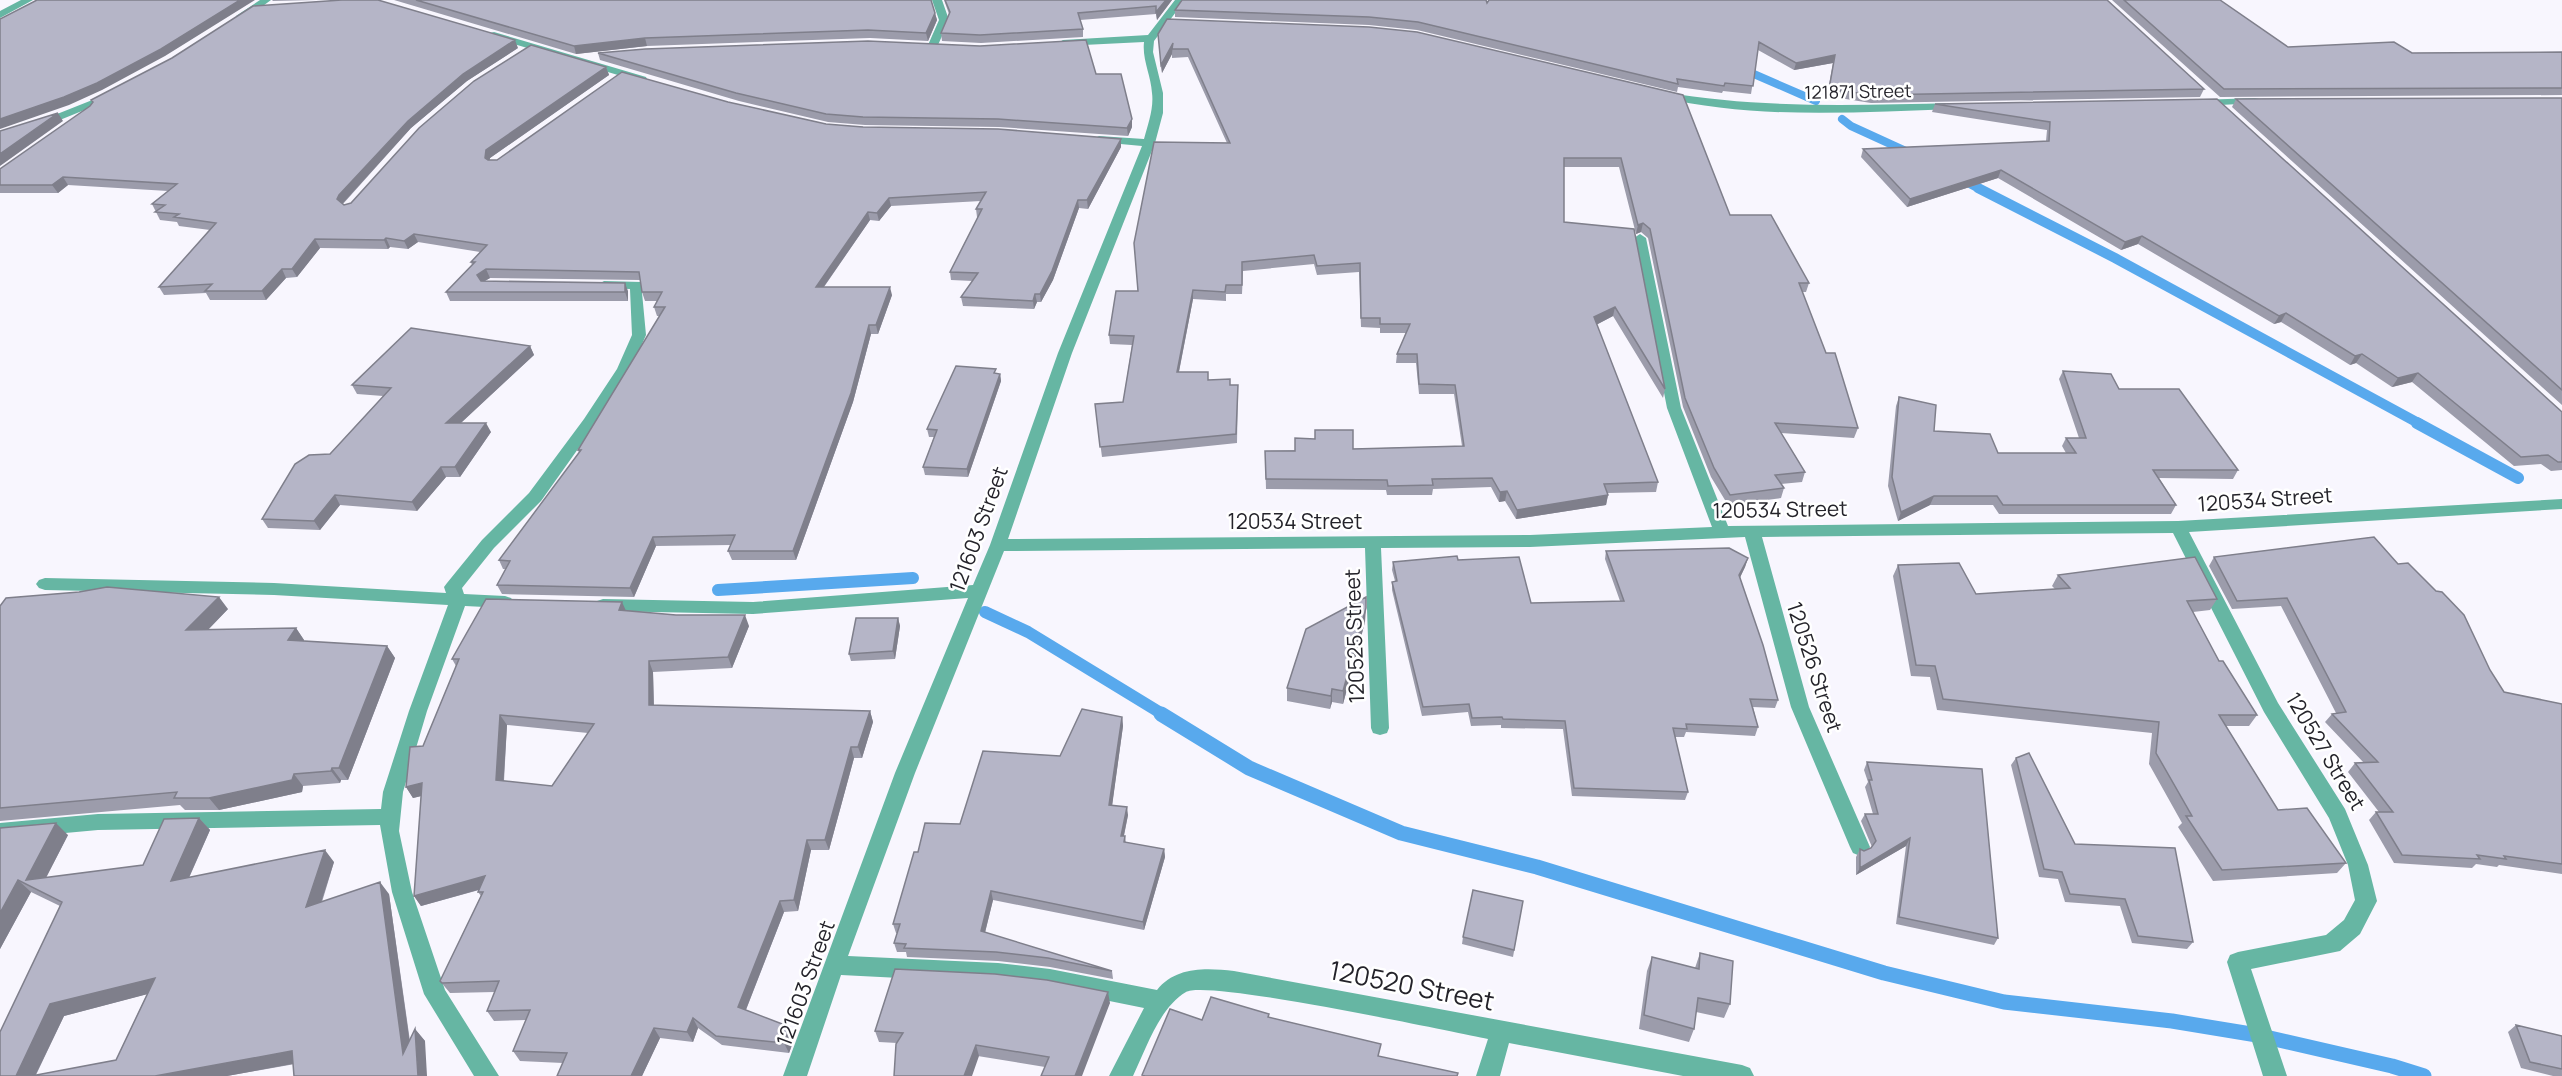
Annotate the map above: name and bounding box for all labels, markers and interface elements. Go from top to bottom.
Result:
street label: 121871 Street [1804,78,1912,104]
street label: 121603 Street [942,462,1014,596]
street label: 120534 Street [2197,480,2333,518]
street label: 120534 Street [1712,494,1848,524]
street label: 120534 Street [1228,507,1362,535]
street label: 120525 Street [1338,568,1370,704]
street label: 120526 Street [1781,598,1849,736]
street label: 120527 Street [2280,687,2372,815]
street label: 121603 Street [769,916,841,1050]
street label: 120520 Street [1326,951,1498,1019]

